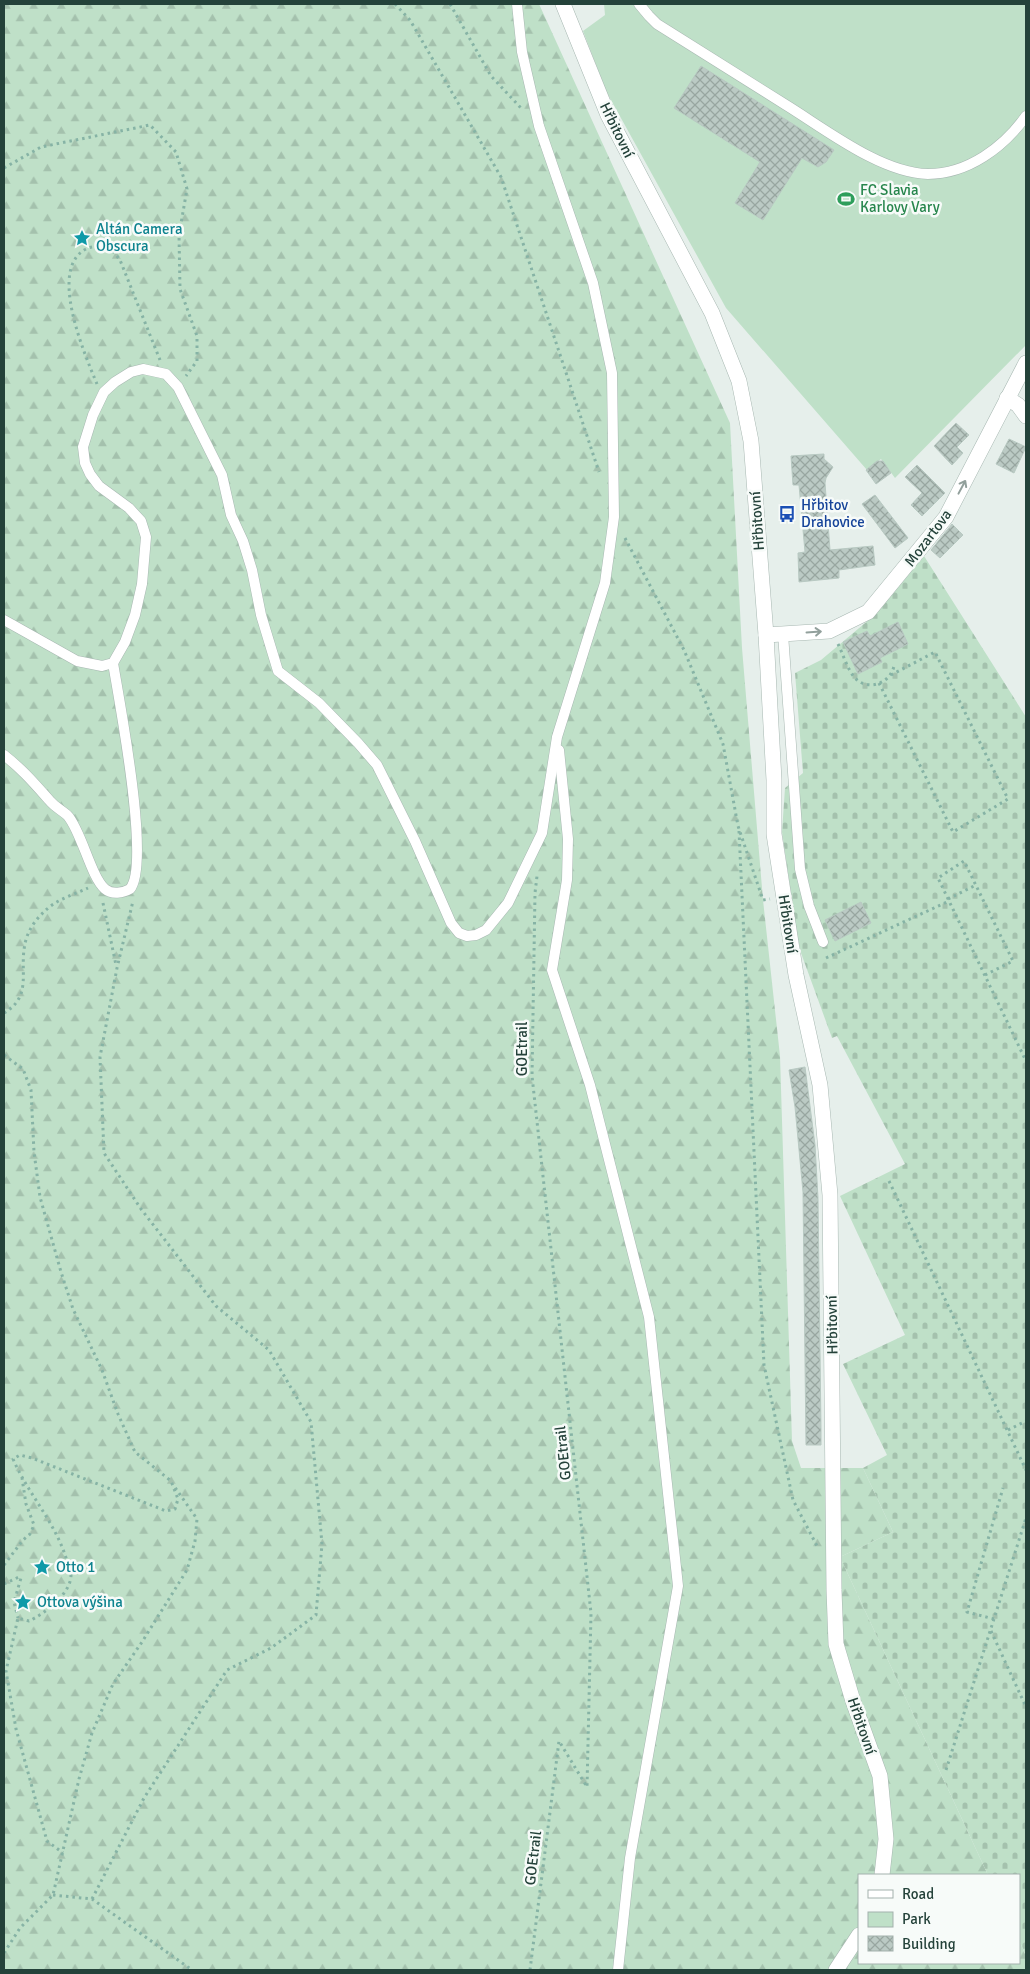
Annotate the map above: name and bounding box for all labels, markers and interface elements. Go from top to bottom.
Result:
street label: Hřbitovní [596,99,638,161]
place label: FC Slavia Karlovy Vary [860,181,940,216]
sports icon: FC Slavia Karlovy Vary [836,189,856,209]
place label: Altán Camera Obscura [96,220,183,255]
place icon: Altán Camera Obscura [72,228,92,248]
one-way arrow [958,480,967,495]
street label: Hřbitovní [746,491,768,551]
place label: Hřbitov Drahovice [801,496,865,531]
bus stop icon: Hřbitov Drahovice [777,504,797,524]
street label: Mozartova [901,506,955,570]
one-way arrow [806,627,822,636]
street label: Hřbitovní [774,893,802,955]
street label: GOEtrail [513,1022,531,1076]
street label: Hřbitovní [822,1295,842,1355]
street label: GOEtrail [551,1425,575,1481]
place icon: Otto 1 [32,1557,52,1577]
place label: Otto 1 [56,1558,95,1576]
place icon: Ottova výšina [13,1592,33,1612]
place label: Ottova výšina [37,1593,123,1611]
street label: Hřbitovní [844,1695,880,1757]
street label: GOEtrail [521,1830,545,1886]
legend [858,1874,1020,1964]
text: Road [902,1885,934,1903]
text: Park [902,1910,931,1928]
text: Building [902,1935,956,1953]

